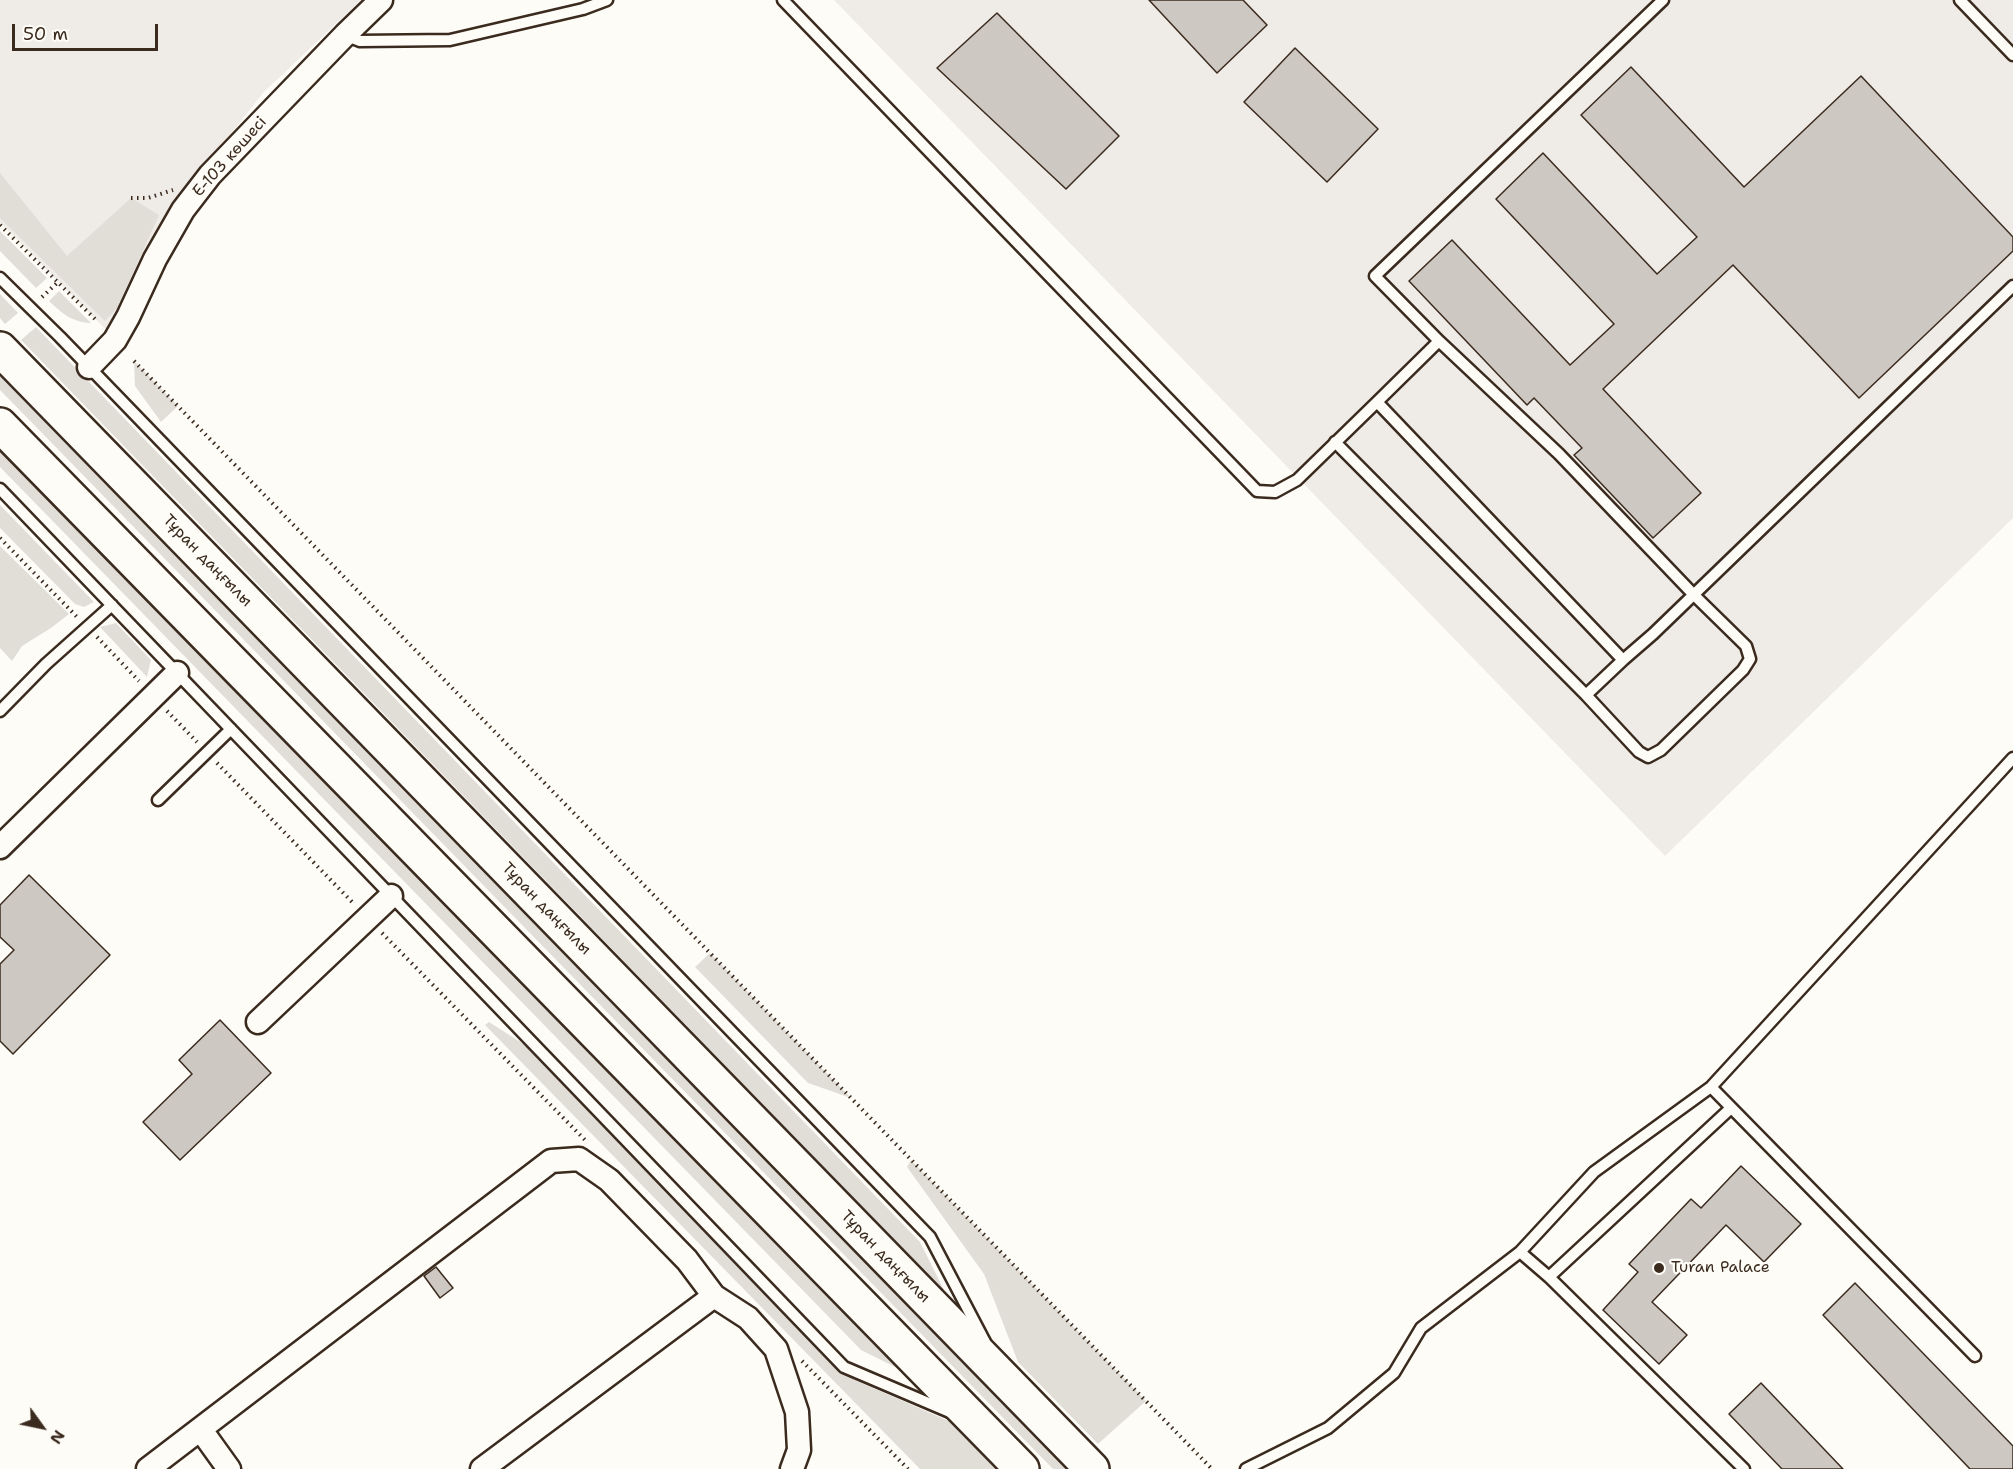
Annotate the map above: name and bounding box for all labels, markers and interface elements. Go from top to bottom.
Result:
scale bar [15,12,160,50]
text: 50 m [23,22,68,46]
street label: Е-103 көшесі [189,113,271,201]
street label: Тұран даңғылы [158,511,256,611]
street label: Тұран даңғылы [497,859,595,959]
street label: Тұран даңғылы [836,1207,934,1307]
place label: Turan Palace [1671,1258,1770,1278]
marker: Turan Palace [1652,1261,1666,1275]
north arrow [12,1397,72,1457]
text: N [45,1426,70,1448]

